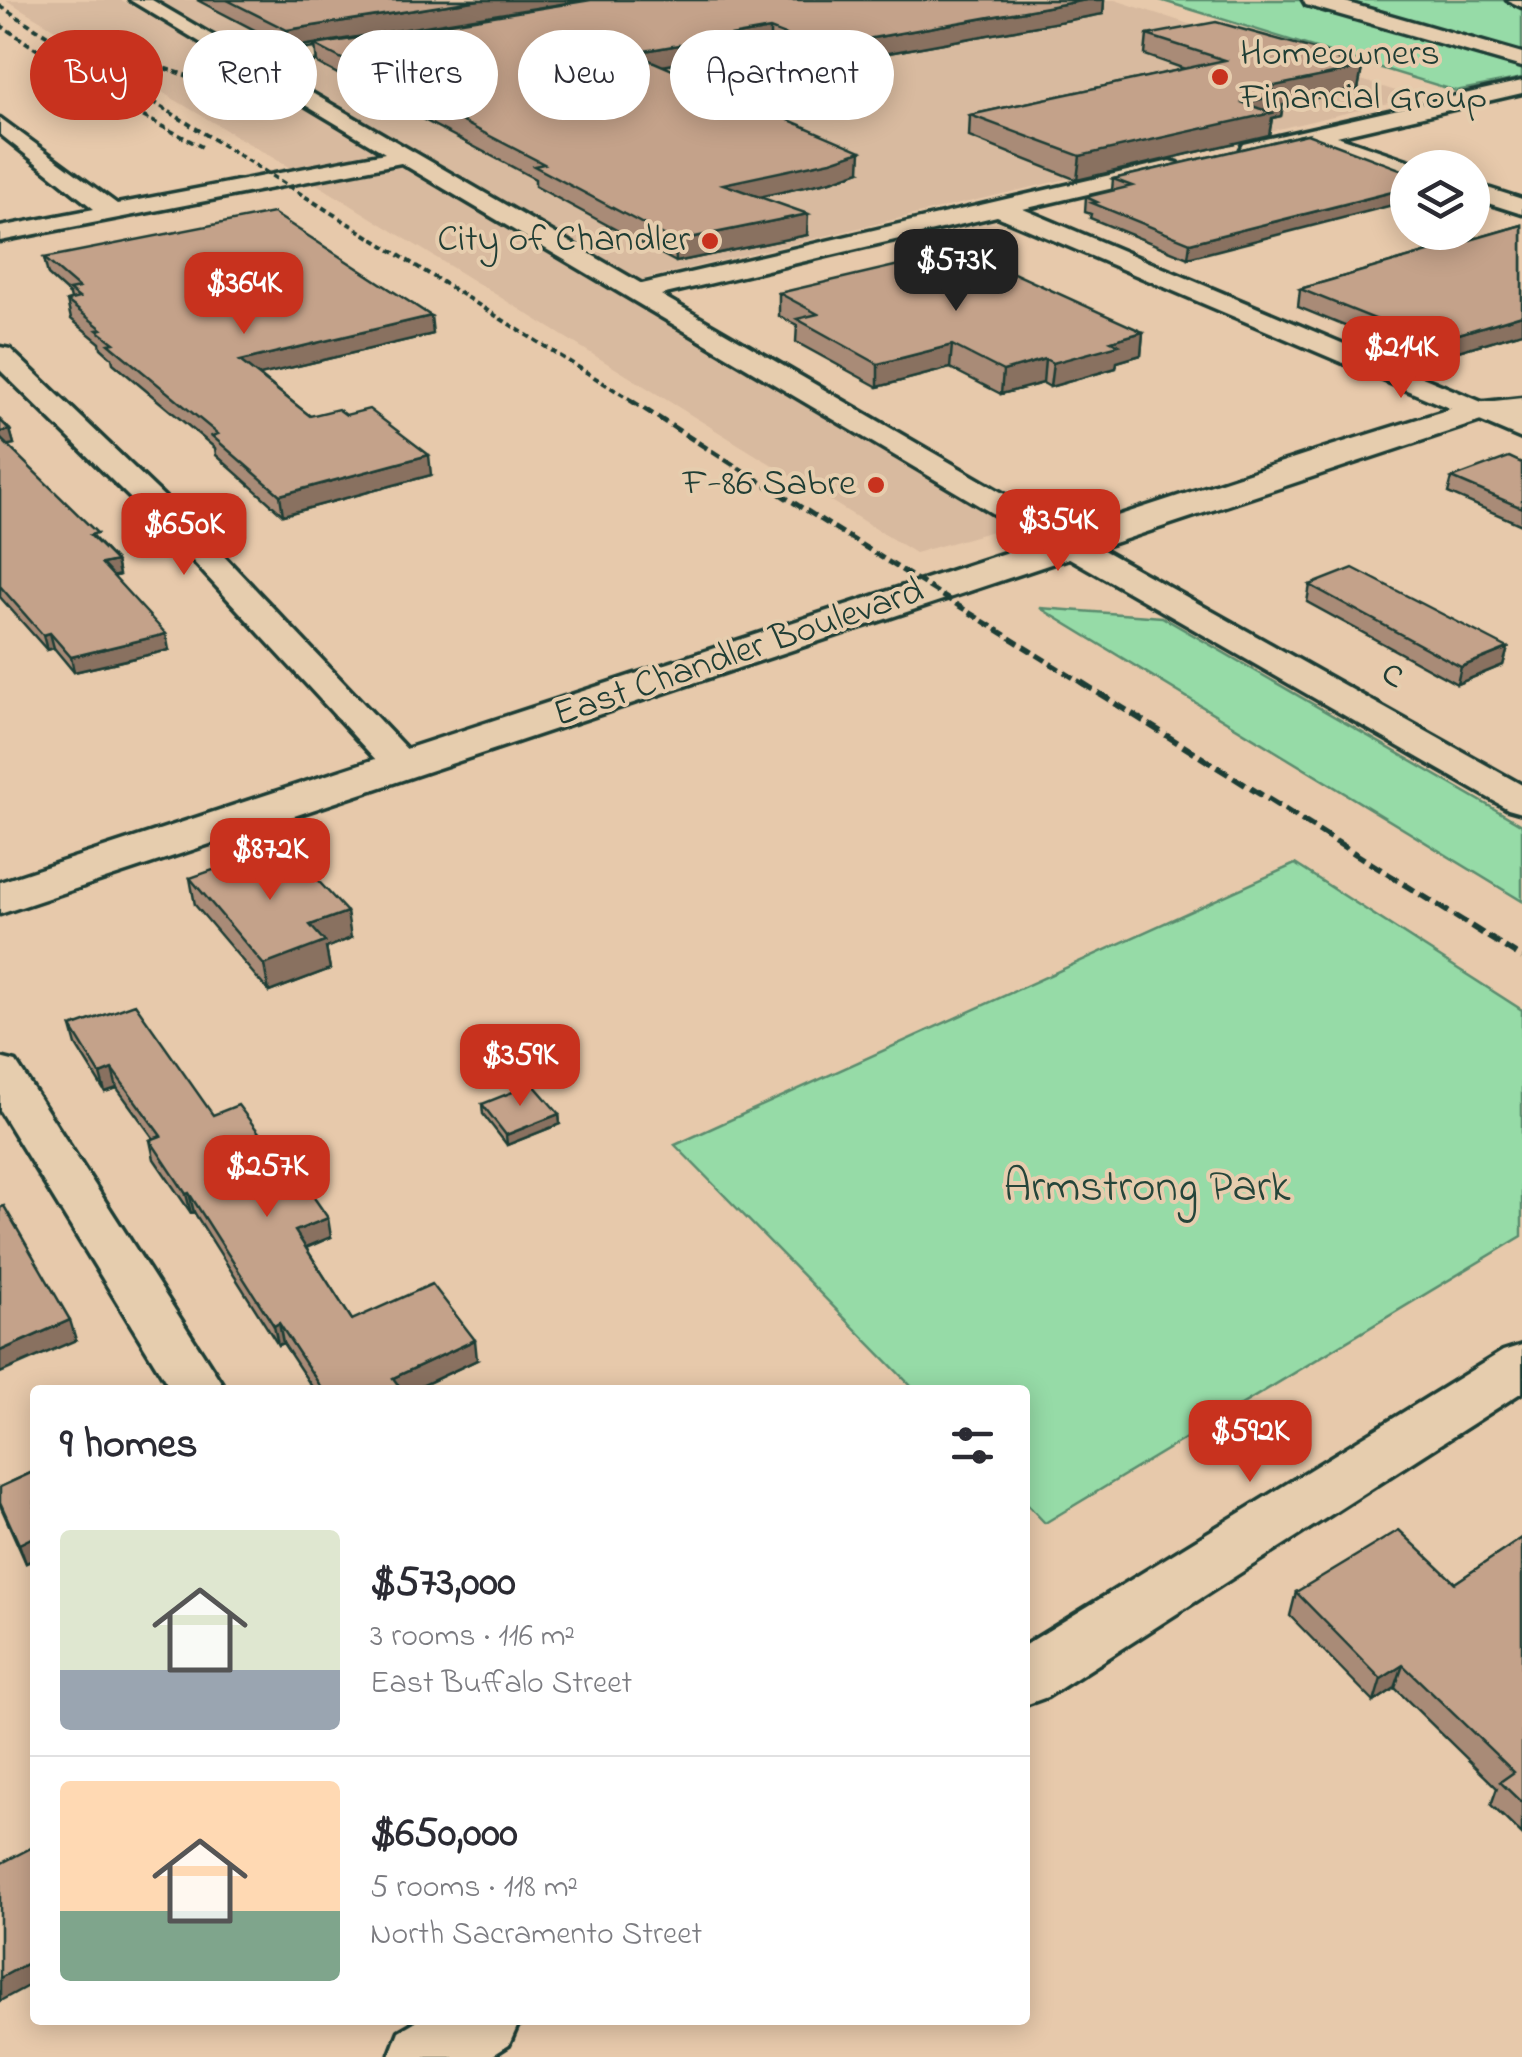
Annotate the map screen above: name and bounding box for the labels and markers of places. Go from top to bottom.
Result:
place label: Homeowners Financial Group [1239,27,1487,127]
marker: Homeowners Financial Group [1209,66,1231,88]
place label: City of Chandler [437,213,690,269]
pin: $573K [886,229,1026,314]
marker: City of Chandler [699,230,721,252]
pin: $364K [174,252,314,337]
pin: $214K [1331,316,1471,401]
place label: F-86 Sabre [682,457,857,513]
marker: F-86 Sabre [865,474,887,496]
pin: $354K [988,489,1128,574]
pin: $650K [114,493,254,578]
pin: $872K [200,818,340,903]
pin: $359K [450,1024,590,1109]
pin: $257K [197,1135,337,1220]
pin: $592K [1180,1400,1320,1485]

